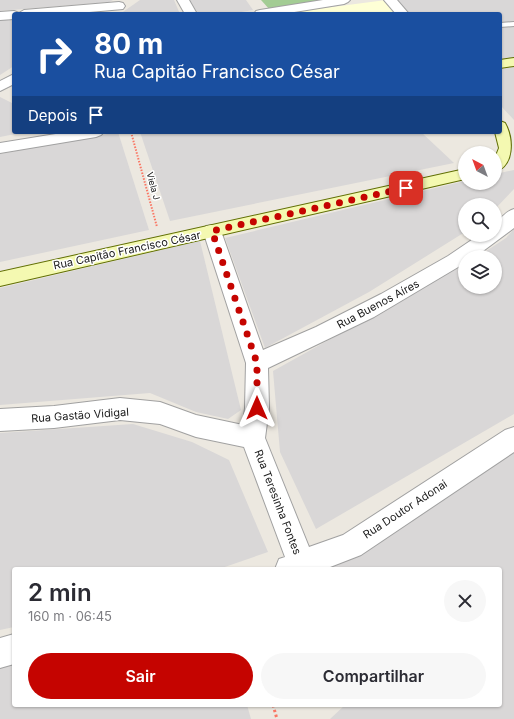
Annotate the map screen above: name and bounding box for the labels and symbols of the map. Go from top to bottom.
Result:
north arrow [458,146,502,190]
street label: Viela J [144,171,162,201]
pin [389,171,423,205]
street label: Rua Capitão Francisco César [52,228,202,272]
street label: Rua Buenos Aíres [334,276,422,332]
position arrow [236,387,278,429]
street label: Rua Gastão Vidigal [31,405,129,425]
street label: Rua Teresinha Fontes [251,447,305,557]
street label: Rua Doutor Adonai [360,477,450,541]

